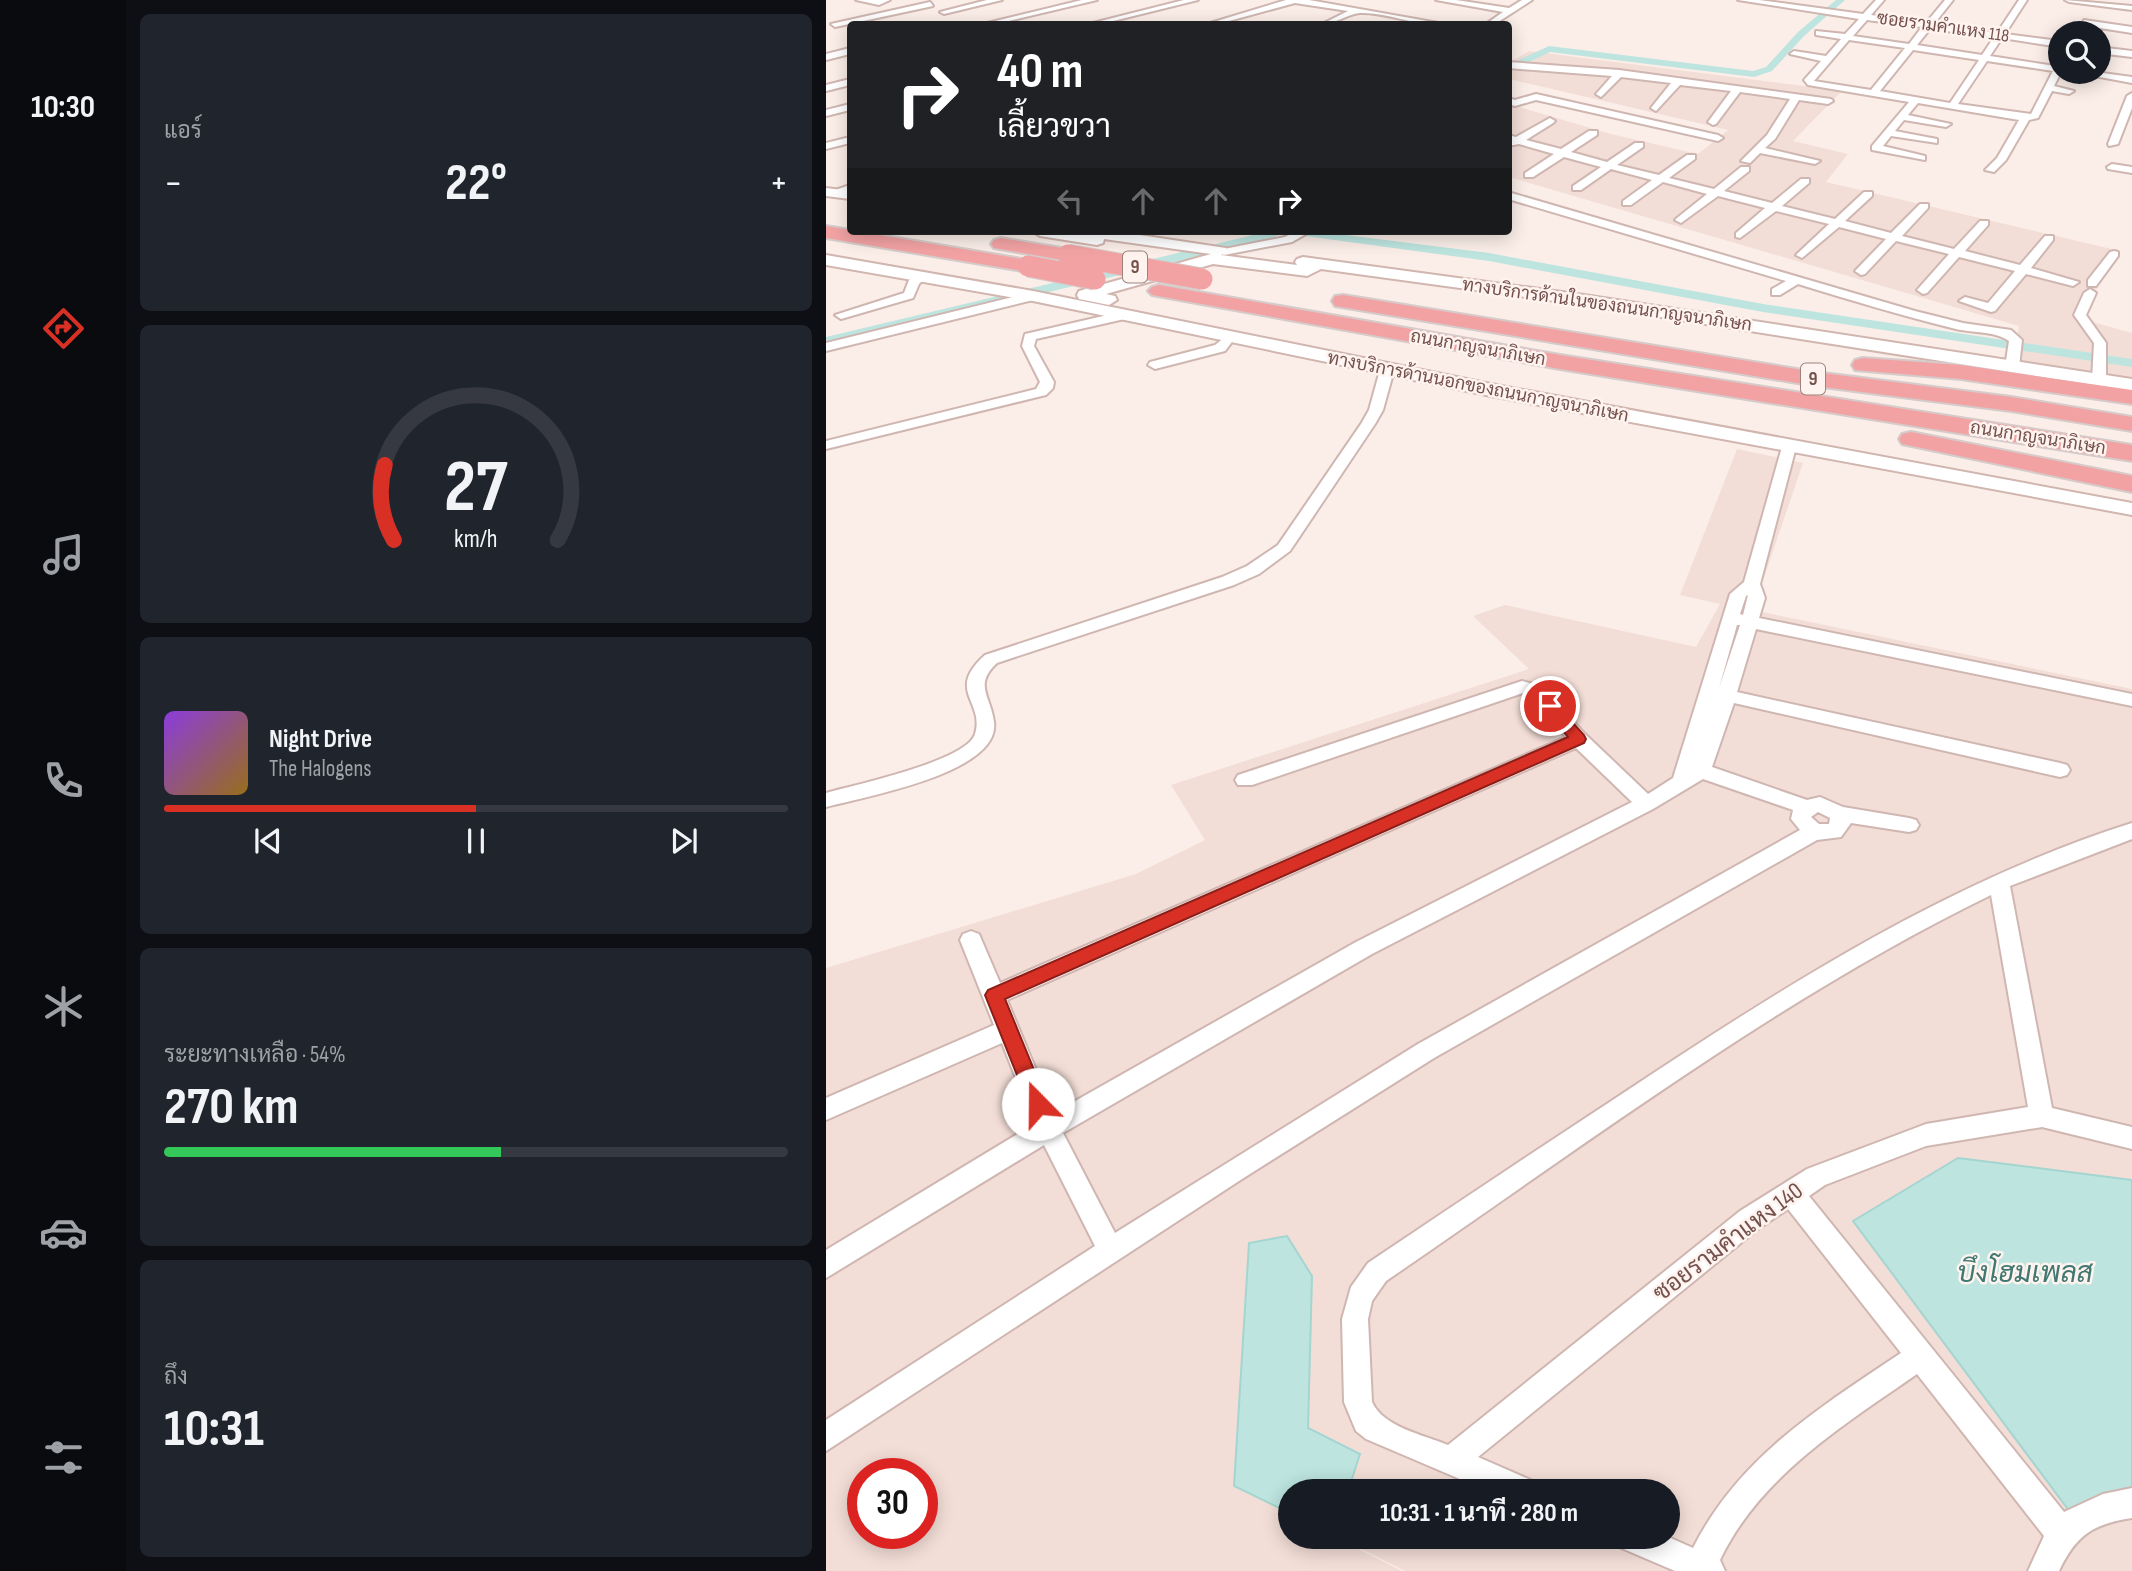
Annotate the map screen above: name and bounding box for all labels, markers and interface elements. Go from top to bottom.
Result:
street label: ซอยรามคำแหง 118 [1875,7,2011,47]
map controls [2048,21,2111,84]
button: search [2048,21,2111,84]
text: 40 m [997,43,1083,102]
icon: right [882,49,973,140]
text: 10:30 [31,88,95,127]
text: เลี้ยวขวา [997,108,1111,147]
text: แอร์ [164,117,202,145]
text: 22° [445,152,507,215]
text: − [164,161,183,206]
text: + [769,161,788,206]
icon: left [1051,182,1089,220]
icon: ahead [1124,182,1162,220]
icon: ahead [1197,182,1235,220]
icon: right [1270,182,1308,220]
road number: 9 [1123,252,1147,282]
street label: ทางบริการด้านในของถนนกาญจนาภิเษก [1461,271,1754,336]
icon: directions [39,304,88,353]
street label: ถนนกาญจนาภิเษก [1409,325,1547,370]
street label: ทางบริการด้านนอกของถนนกาญจนาภิเษก [1326,345,1631,427]
road number: 9 [1801,364,1825,394]
street label: ถนนกาญจนาภิเษก [1969,416,2107,459]
text: 27 [444,445,508,533]
text: km/h [454,524,498,555]
icon: music [39,530,88,579]
pin [1520,676,1580,736]
icon: arrive [1531,687,1569,725]
text: Night Drive [269,724,372,755]
text: The Halogens [269,755,372,783]
icon: phone [39,756,88,805]
icon: previous [249,822,287,860]
icon: pause [457,822,495,860]
icon: next [665,822,703,860]
icon: climate [39,982,88,1031]
text: ระยะทางเหลือ · 54% [164,1041,346,1069]
position arrow [1001,1067,1075,1141]
text: 270 km [164,1076,299,1139]
street label: ซอยรามคำแหง 140 [1648,1176,1808,1308]
icon: car [39,1208,88,1257]
water label: บึงโฮมเพลส [1957,1253,2094,1290]
text: ถึง [164,1363,188,1391]
text: 10:31 [164,1398,264,1461]
icon: filters [39,1433,88,1482]
speed limit sign: 30 [847,1458,938,1549]
text: 10:31 · 1 นาที · 280 m [1380,1498,1578,1529]

